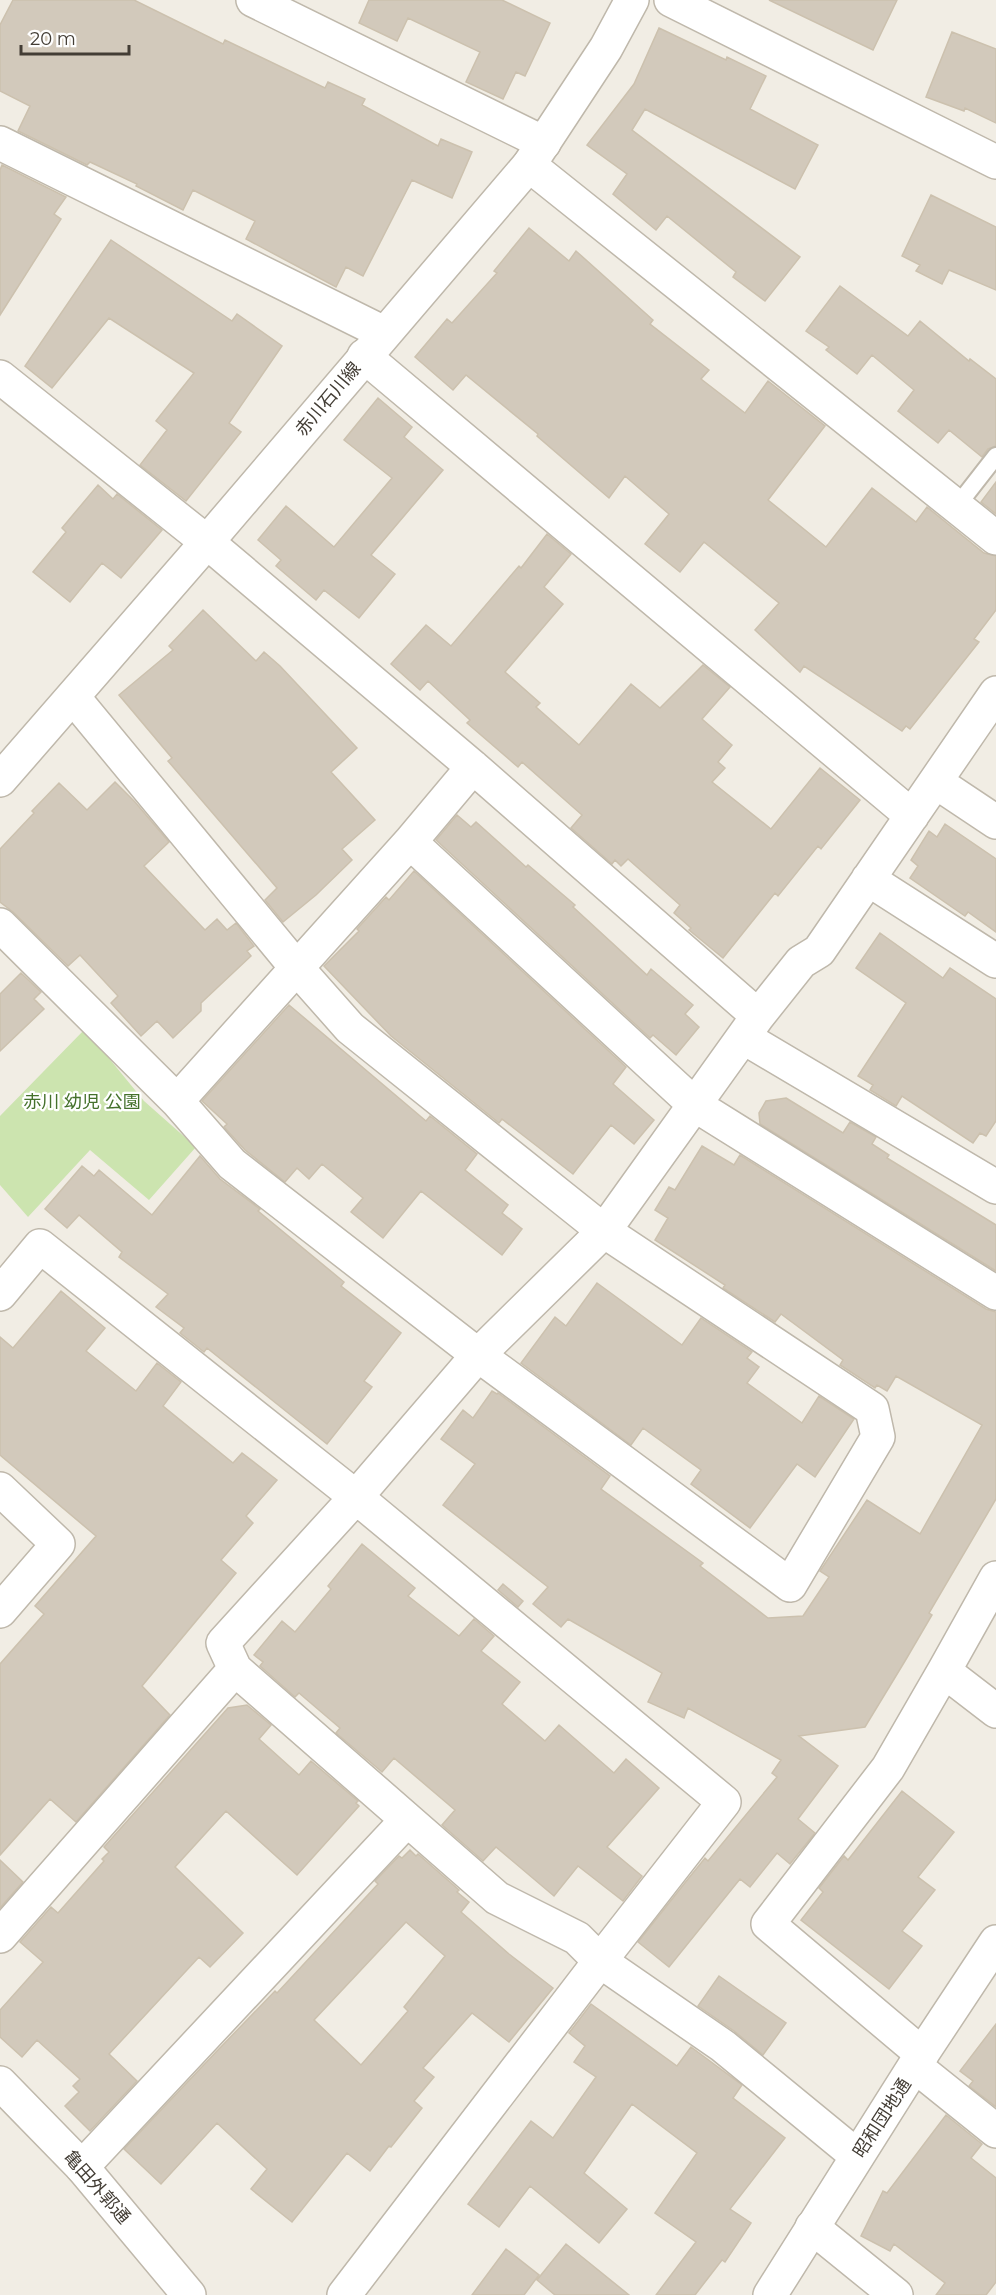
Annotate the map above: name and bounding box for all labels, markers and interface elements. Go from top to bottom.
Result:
scale bar [21,18,129,56]
text: 20 m [30,28,76,50]
street label: 赤川石川線 [291,357,365,441]
park label: 赤川 幼児 公園 [23,1091,141,1113]
street label: 昭和団地通 [848,2074,916,2162]
street label: 亀田外郭通 [59,2146,135,2228]

